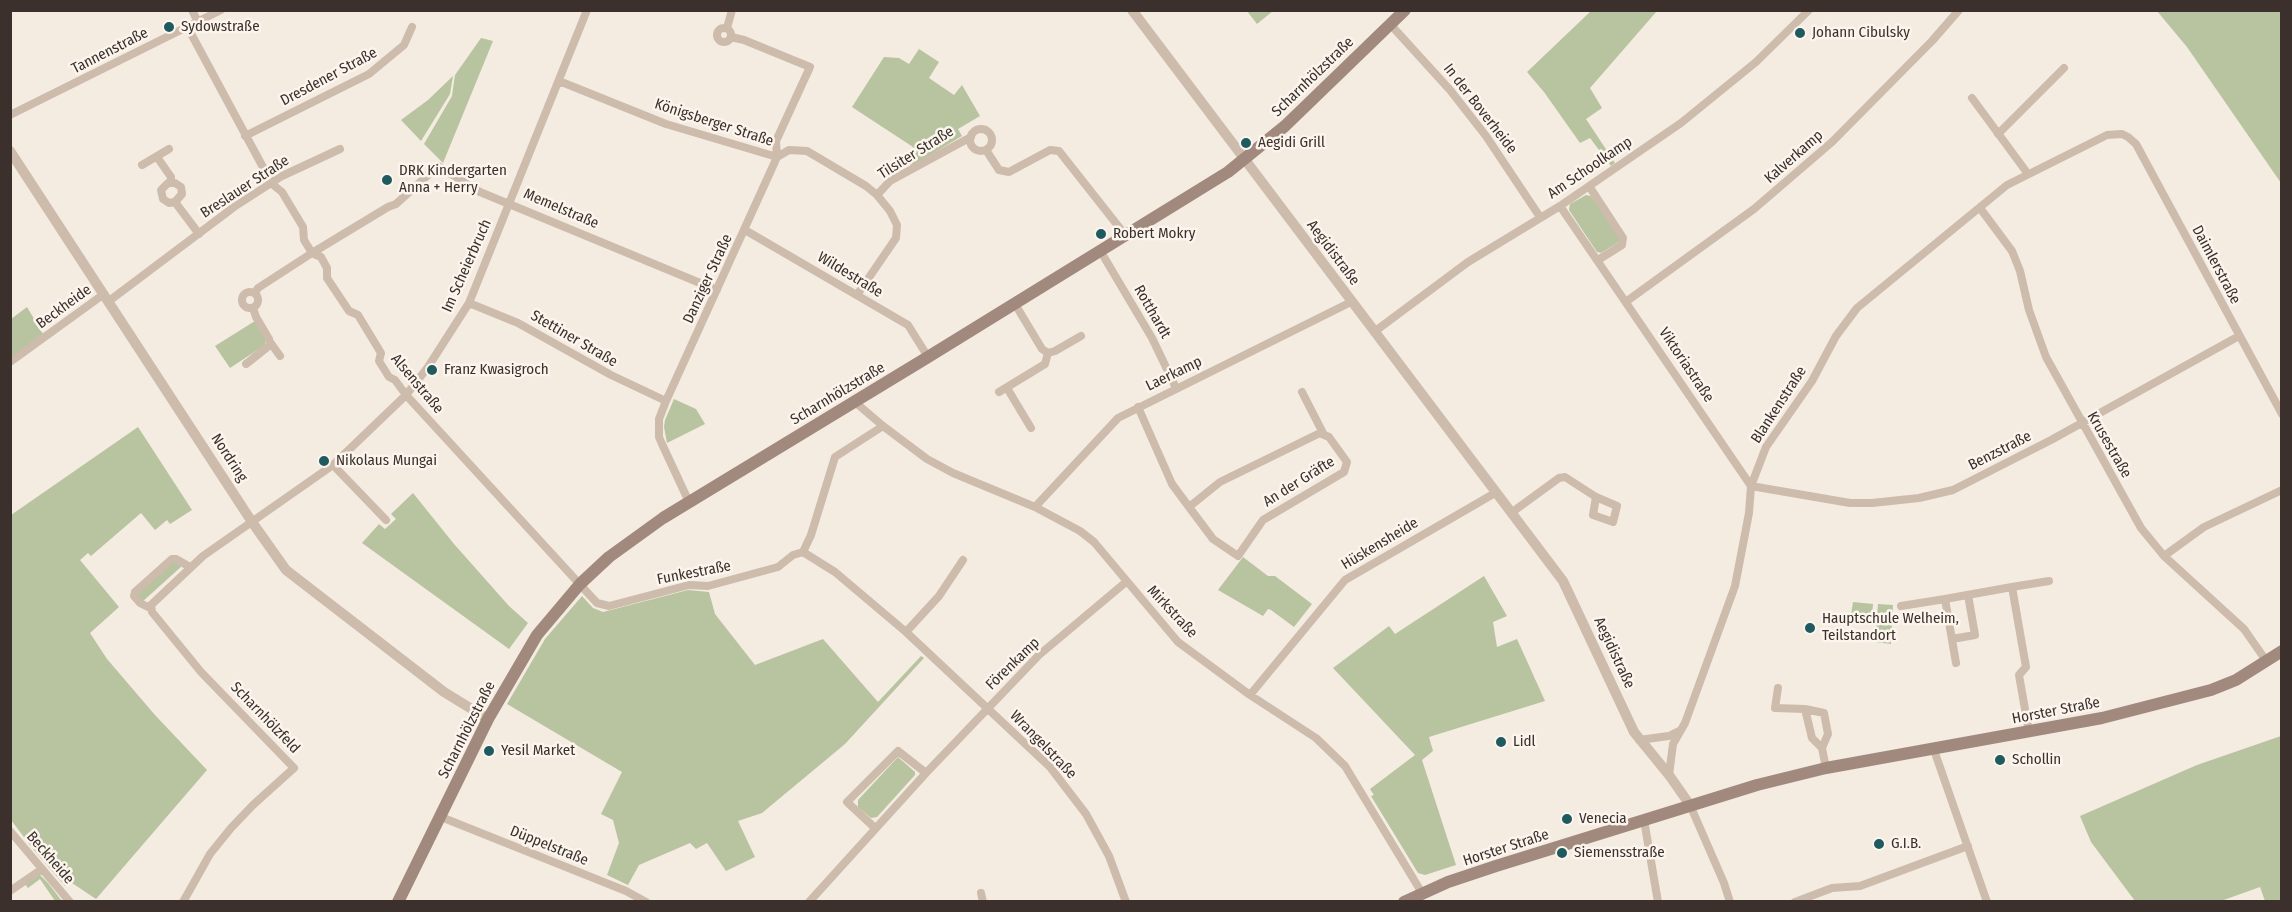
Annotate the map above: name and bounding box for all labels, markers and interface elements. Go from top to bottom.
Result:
place label: Sydowstraße [181,18,260,36]
marker: Sydowstraße [162,20,176,34]
street label: Tannenstraße [69,24,151,78]
place label: Johann Cibulsky [1812,24,1910,42]
marker: Johann Cibulsky [1793,26,1807,40]
street label: Scharnhölzstraße [1268,33,1358,121]
street label: Dresdener Straße [278,44,380,110]
street label: In der Boverheide [1439,60,1521,158]
street label: Königsberger Straße [652,95,776,151]
street label: Tilsiter Straße [875,123,957,183]
street label: Kalverkamp [1761,127,1827,187]
street label: Am Schoolkamp [1544,133,1636,203]
place label: Aegidi Grill [1258,134,1325,152]
marker: Aegidi Grill [1239,136,1253,150]
street label: Breslauer Straße [197,152,293,222]
place label: DRK Kindergarten Anna + Herry [399,162,507,197]
marker: DRK Kindergarten Anna + Herry [380,173,394,187]
street label: Memelstraße [521,185,601,233]
street label: Im Scheierbruch [438,217,496,315]
street label: Aegidistraße [1303,217,1363,289]
street label: Daimlerstraße [2188,223,2244,307]
place label: Robert Mokry [1113,225,1195,243]
marker: Robert Mokry [1094,227,1108,241]
street label: Danziger Straße [679,232,737,326]
street label: Wildestraße [814,248,886,302]
street label: Beckheide [33,281,95,333]
street label: Rotthardt [1130,282,1174,342]
street label: Stettiner Straße [527,307,621,371]
street label: Viktoriastraße [1654,324,1718,406]
street label: Alsenstraße [387,350,447,418]
street label: Laerkamp [1143,353,1205,395]
street label: Scharnhölzstraße [788,359,888,429]
place label: Franz Kwasigroch [444,361,549,379]
marker: Franz Kwasigroch [425,363,439,377]
street label: Blankenstraße [1747,363,1811,447]
street label: Krusestraße [2083,409,2135,481]
street label: Benzstraße [1966,427,2034,475]
street label: Nordring [207,431,251,485]
place label: Nikolaus Mungai [336,452,437,470]
street label: An der Gräfte [1260,453,1338,511]
marker: Nikolaus Mungai [317,454,331,468]
street label: Hüskensheide [1338,514,1422,574]
street label: Funkestraße [656,557,732,589]
street label: Mirkstraße [1143,582,1201,642]
place label: Hauptschule Welheim, Teilstandort [1822,610,1959,645]
street label: Aegidistraße [1590,614,1638,692]
marker: Hauptschule Welheim, Teilstandort [1803,621,1817,635]
street label: Förenkamp [982,634,1044,694]
street label: Scharnhölzstraße [435,678,499,782]
street label: Scharnhölzfeld [227,679,303,757]
street label: Horster Straße [2011,694,2101,728]
street label: Wrangelstraße [1006,707,1080,783]
place label: Lidl [1513,733,1535,751]
marker: Lidl [1494,735,1508,749]
place label: Yesil Market [501,742,575,760]
marker: Yesil Market [482,744,496,758]
place label: Schollin [2012,751,2061,769]
marker: Schollin [1993,753,2007,767]
place label: Venecia [1579,810,1627,828]
marker: Venecia [1560,812,1574,826]
street label: Düppelstraße [507,822,591,870]
street label: Horster Straße [1461,826,1551,870]
street label: Beckheide [22,828,78,888]
place label: G.I.B. [1891,835,1921,853]
marker: G.I.B. [1872,837,1886,851]
place label: Siemensstraße [1574,844,1665,862]
marker: Siemensstraße [1555,846,1569,860]

